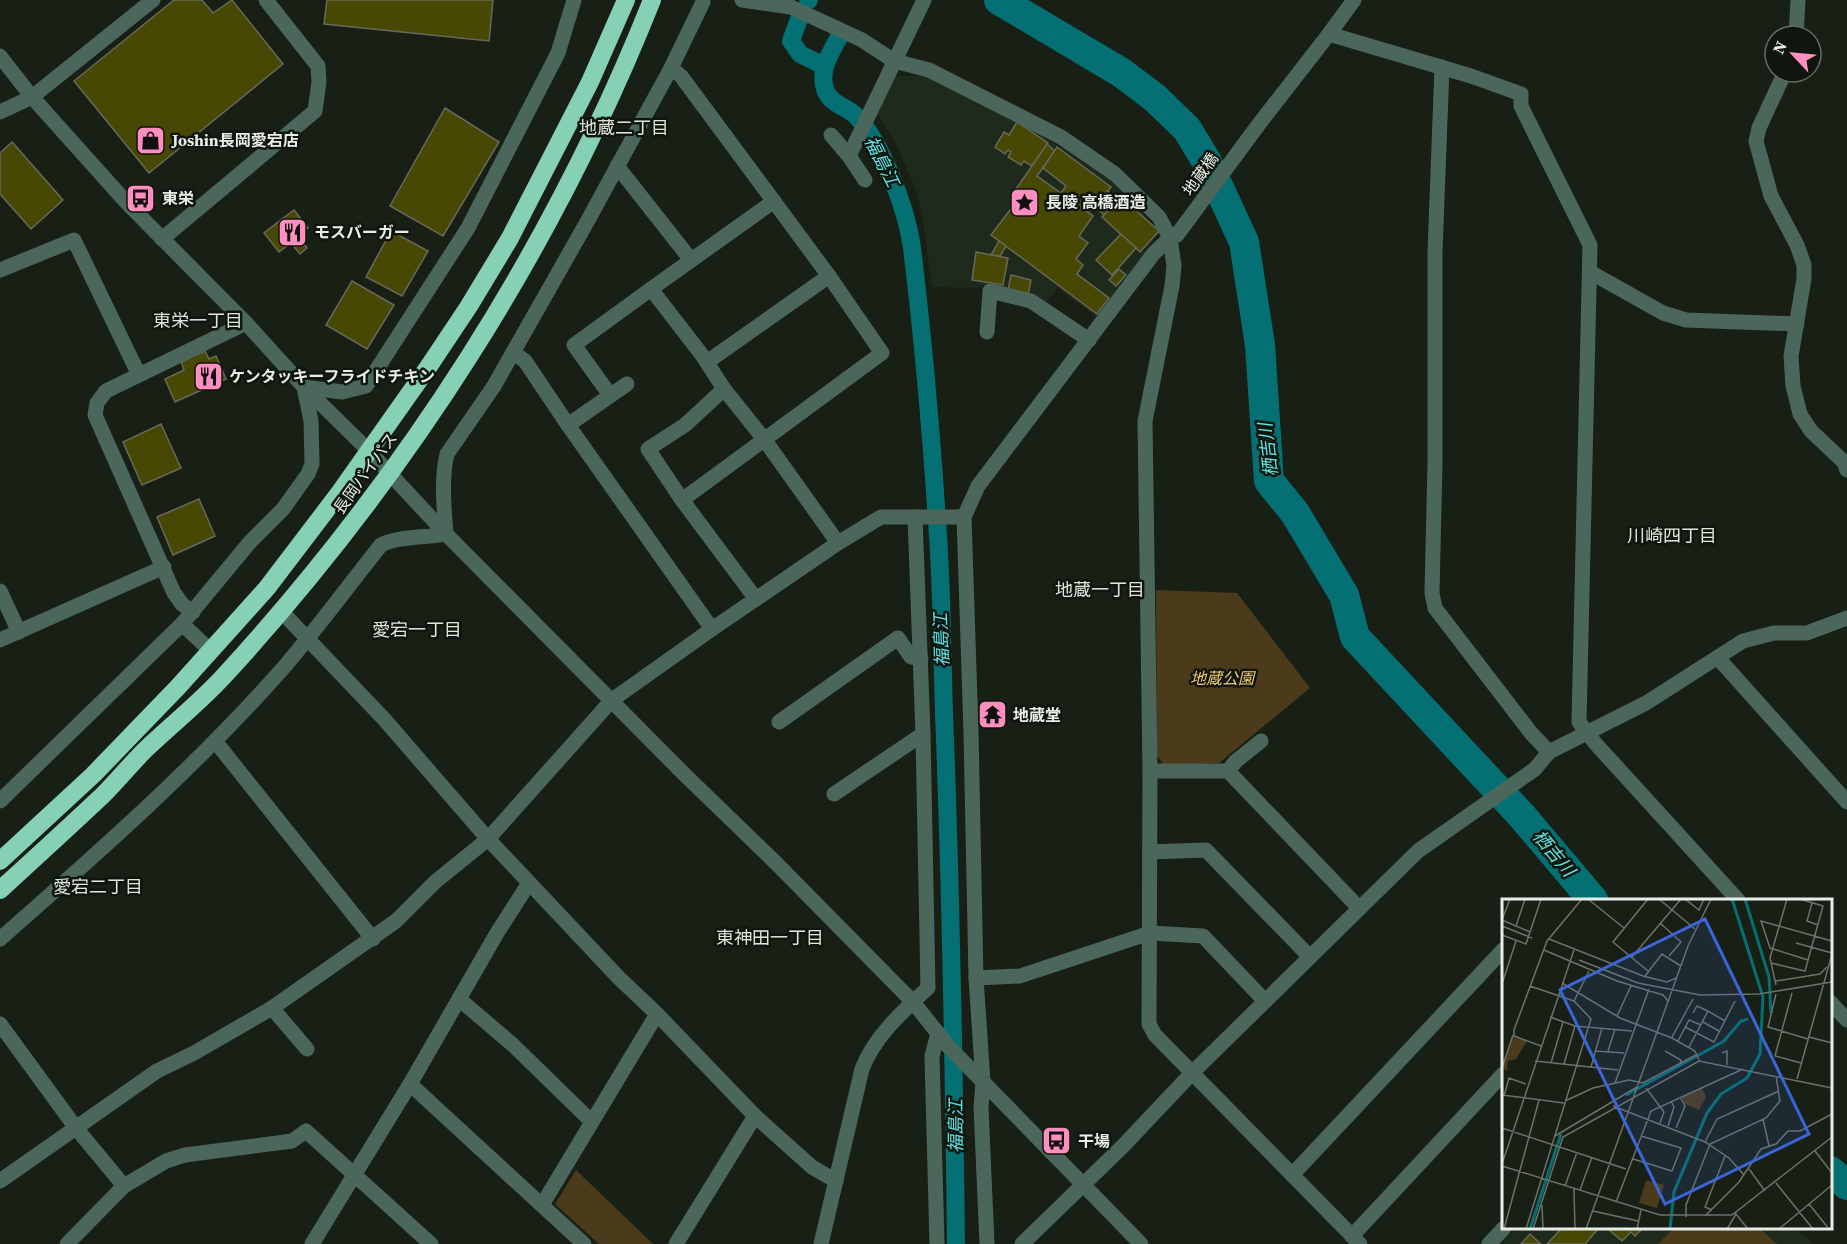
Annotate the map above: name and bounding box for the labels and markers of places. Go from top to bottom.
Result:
shop icon: Joshin長岡愛宕店 [135,124,167,156]
place label: Joshin長岡愛宕店 [171,129,299,151]
bus stop icon: 東栄 [125,182,157,214]
place icon: 長陵 高橋酒造 [1009,186,1041,218]
place label: 東栄 [162,187,194,209]
place label: 長陵 高橋酒造 [1046,191,1145,213]
restaurant icon: モスバーガー [277,216,309,248]
place label: モスバーガー [314,221,410,243]
restaurant icon: ケンタッキーフライドチキン [192,360,224,392]
place label: ケンタッキーフライドチキン [229,365,435,387]
temple icon: 地蔵堂 [976,699,1008,731]
place label: 地蔵堂 [1013,704,1061,726]
bus stop icon: 干場 [1041,1125,1073,1157]
place label: 干場 [1078,1130,1110,1152]

